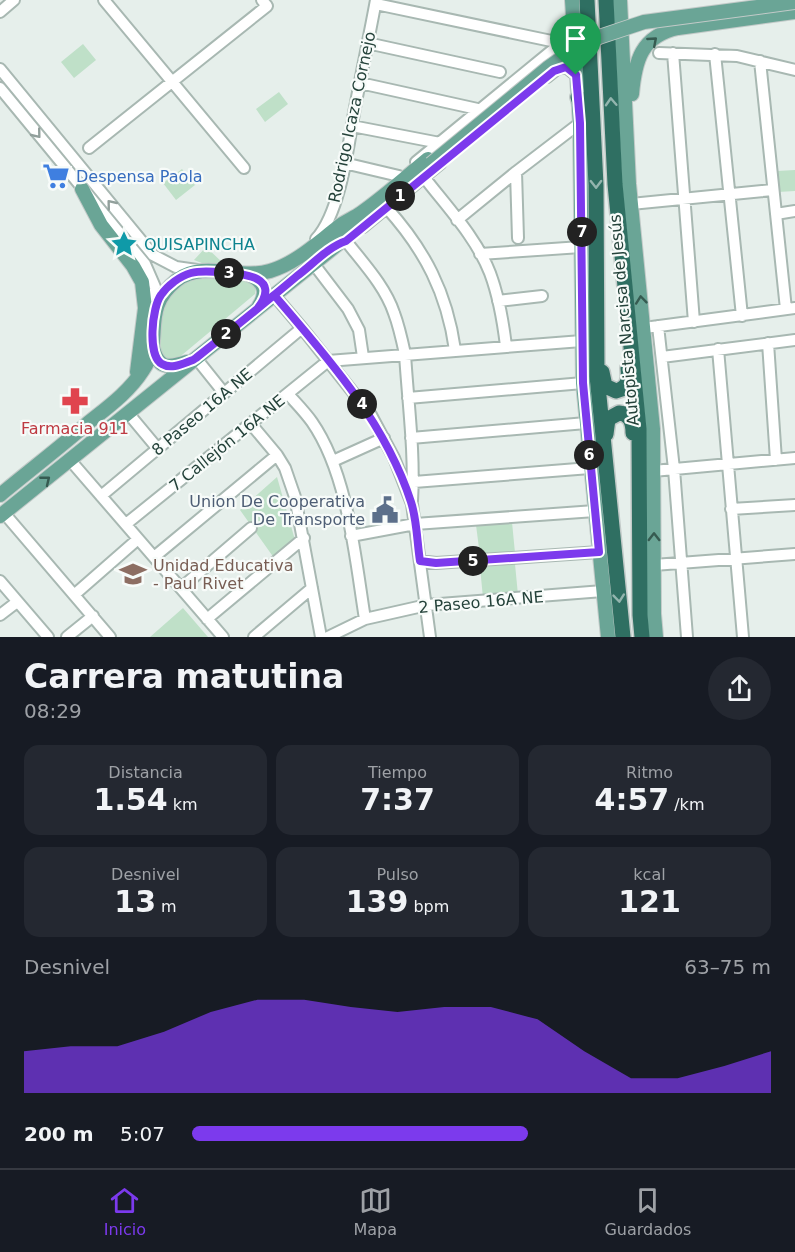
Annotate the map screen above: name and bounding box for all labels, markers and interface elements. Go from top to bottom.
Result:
pin [550,13,601,75]
icon: arrive [559,22,592,55]
street label: Rodrigo Icaza Cornejo [325,30,379,204]
one-way arrow [646,37,656,48]
one-way arrow [605,97,618,106]
one-way arrow [29,127,40,138]
supermarket icon: Despensa Paola [41,161,71,191]
place label: Despensa Paola [76,167,203,186]
one-way arrow [590,180,602,189]
pin: 1 [385,181,415,211]
text: 1 [394,186,406,205]
one-way arrow [107,200,118,211]
street label: Autopista Narcisa de Jesús [605,213,643,427]
pin: 7 [567,217,597,247]
text: 7 [576,222,588,241]
place icon: QUISAPINCHA [109,229,139,259]
place label: QUISAPINCHA [144,235,255,254]
pin: 3 [214,258,244,288]
text: 3 [223,263,235,282]
one-way arrow [636,296,648,305]
pin: 2 [211,319,241,349]
text: 2 [220,324,232,343]
street label: 8 Paseo 16A NE [148,364,256,460]
pharmacy icon: Farmacia 911 [60,386,90,416]
pin: 4 [347,389,377,419]
street label: 7 Callejón 16A NE [165,391,289,495]
text: 4 [356,394,368,413]
place label: Farmacia 911 [21,419,129,438]
pin: 6 [574,440,604,470]
text: 6 [583,445,595,464]
one-way arrow [39,476,50,487]
place label: Union De Cooperativa De Transporte [189,492,365,529]
public building icon: Union De Cooperativa De Transporte [370,495,400,525]
one-way arrow [648,532,660,541]
pin: 5 [458,546,488,576]
text: 5 [467,551,479,570]
place label: Unidad Educativa - Paul Rivet [153,556,294,593]
school or university icon: Unidad Educativa - Paul Rivet [118,559,148,589]
street label: 2 Paseo 16A NE [418,587,544,617]
one-way arrow [612,594,625,603]
text: Carrera matutina [24,657,344,696]
button: share [708,657,771,720]
text: 08:29 [24,699,82,723]
text: Distancia [108,763,183,782]
text: Tiempo [368,763,427,782]
text: Ritmo [626,763,673,782]
text: 1.54 [94,782,168,817]
text: 7:37 [360,782,435,817]
text: 4:57 [595,782,669,817]
text: km [168,795,197,814]
text: /km [669,795,704,814]
text: Desnivel [111,865,180,884]
text: Pulso [376,865,419,884]
text: kcal [633,865,666,884]
text: 13 [114,884,156,919]
text: 139 [346,884,408,919]
text: 121 [618,884,681,919]
text: m [156,897,177,916]
text: bpm [408,897,449,916]
text: Desnivel [24,955,110,979]
text: 63–75 m [684,955,771,979]
text: 200 m [24,1122,94,1146]
text: 5:07 [120,1122,165,1146]
tab: Inicio [104,1184,146,1239]
tab: Mapa [353,1184,397,1239]
tab: Guardados [604,1184,691,1239]

